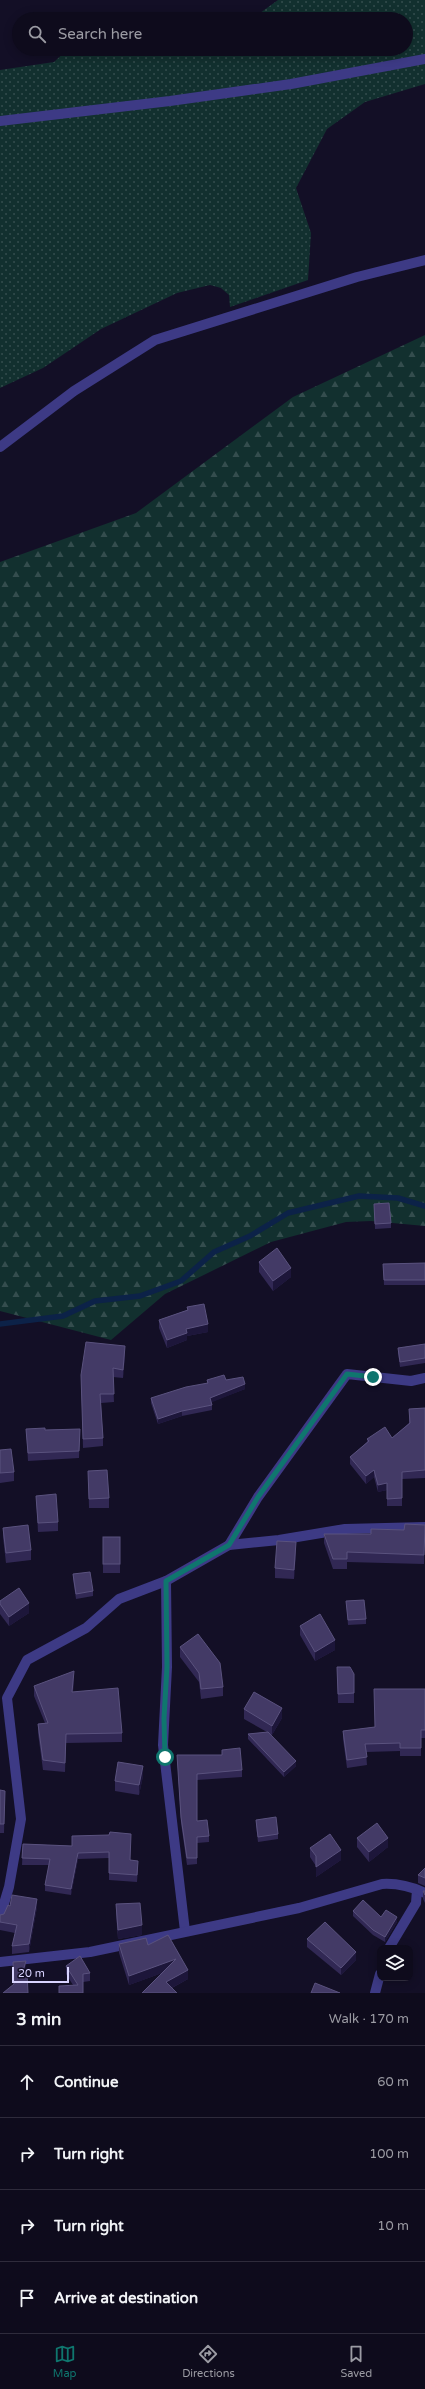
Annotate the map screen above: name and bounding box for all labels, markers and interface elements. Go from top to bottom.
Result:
search box [12,12,413,56]
icon: search [26,23,48,45]
text: Search here [58,25,142,43]
route end [364,1368,382,1386]
route start [156,1748,174,1766]
map controls [377,1945,413,1981]
button: layers [377,1945,413,1981]
scale bar [12,1965,69,1984]
text: 20 m [18,1967,45,1980]
text: 3 min [16,2009,61,2030]
text: Walk · 170 m [329,2011,409,2027]
icon: ahead [16,2071,38,2093]
text: Continue [54,2073,118,2091]
text: 60 m [377,2074,409,2090]
icon: right [16,2143,38,2165]
text: Turn right [54,2145,124,2163]
text: 100 m [369,2146,409,2162]
icon: right [16,2215,38,2237]
text: Turn right [54,2217,124,2235]
text: 10 m [377,2218,409,2234]
icon: arrive [16,2287,38,2309]
text: Arrive at destination [54,2289,198,2307]
tab: Map [53,2343,77,2380]
tab: Directions [182,2343,235,2380]
tab: Saved [340,2343,372,2380]

